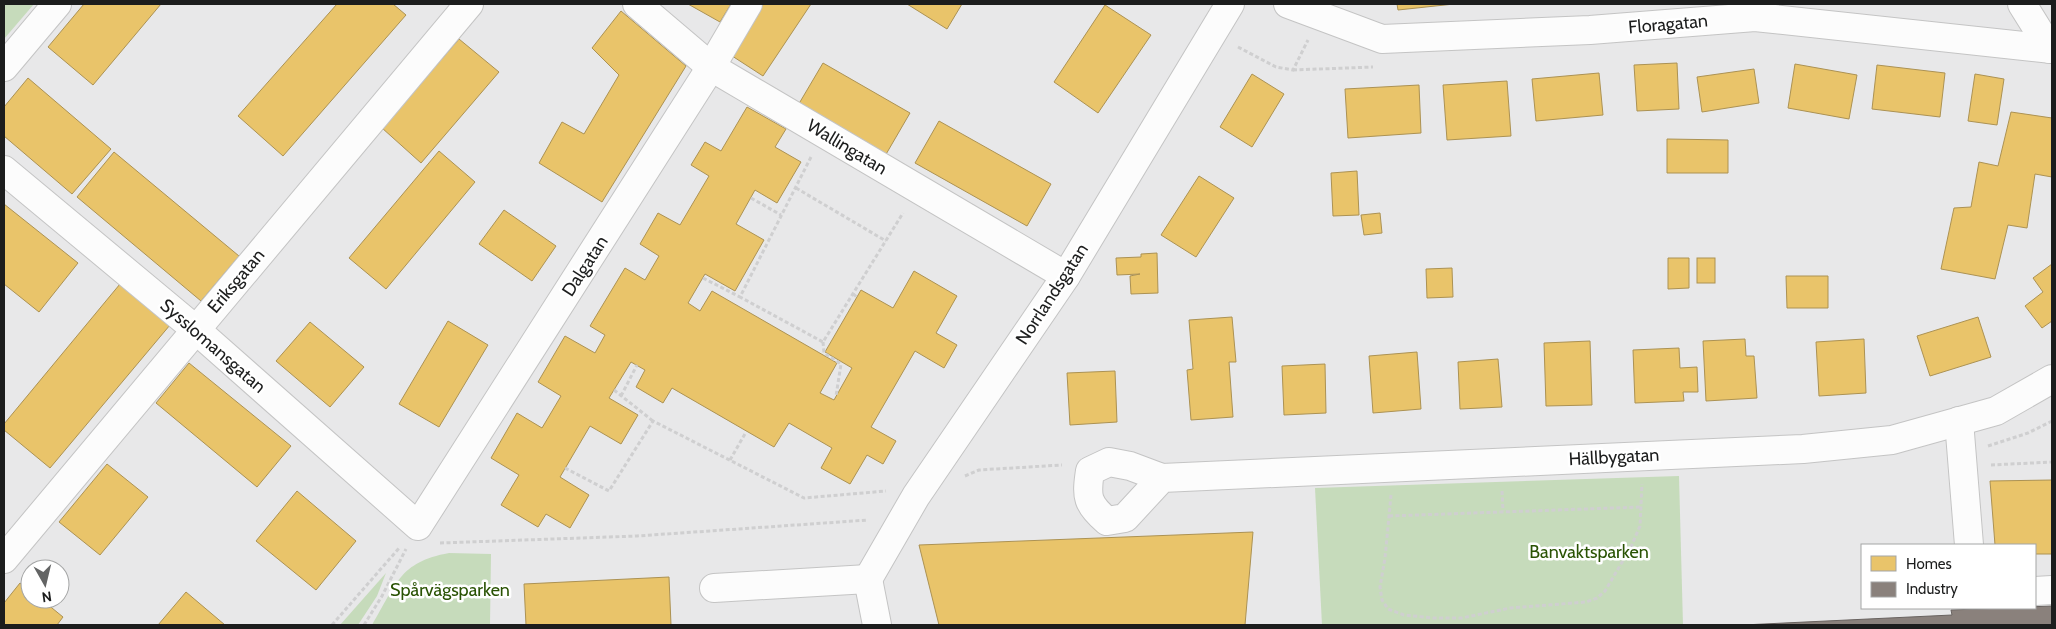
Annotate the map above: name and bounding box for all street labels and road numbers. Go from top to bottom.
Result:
street label: Floragatan [1627,10,1709,38]
street label: Wallingatan [803,115,891,179]
street label: Dalgatan [557,231,613,301]
street label: Norrlandsgatan [1011,239,1093,349]
street label: Eriksgatan [203,244,269,318]
street label: Sysslomansgatan [156,294,270,398]
street label: Hällbygatan [1568,444,1660,470]

